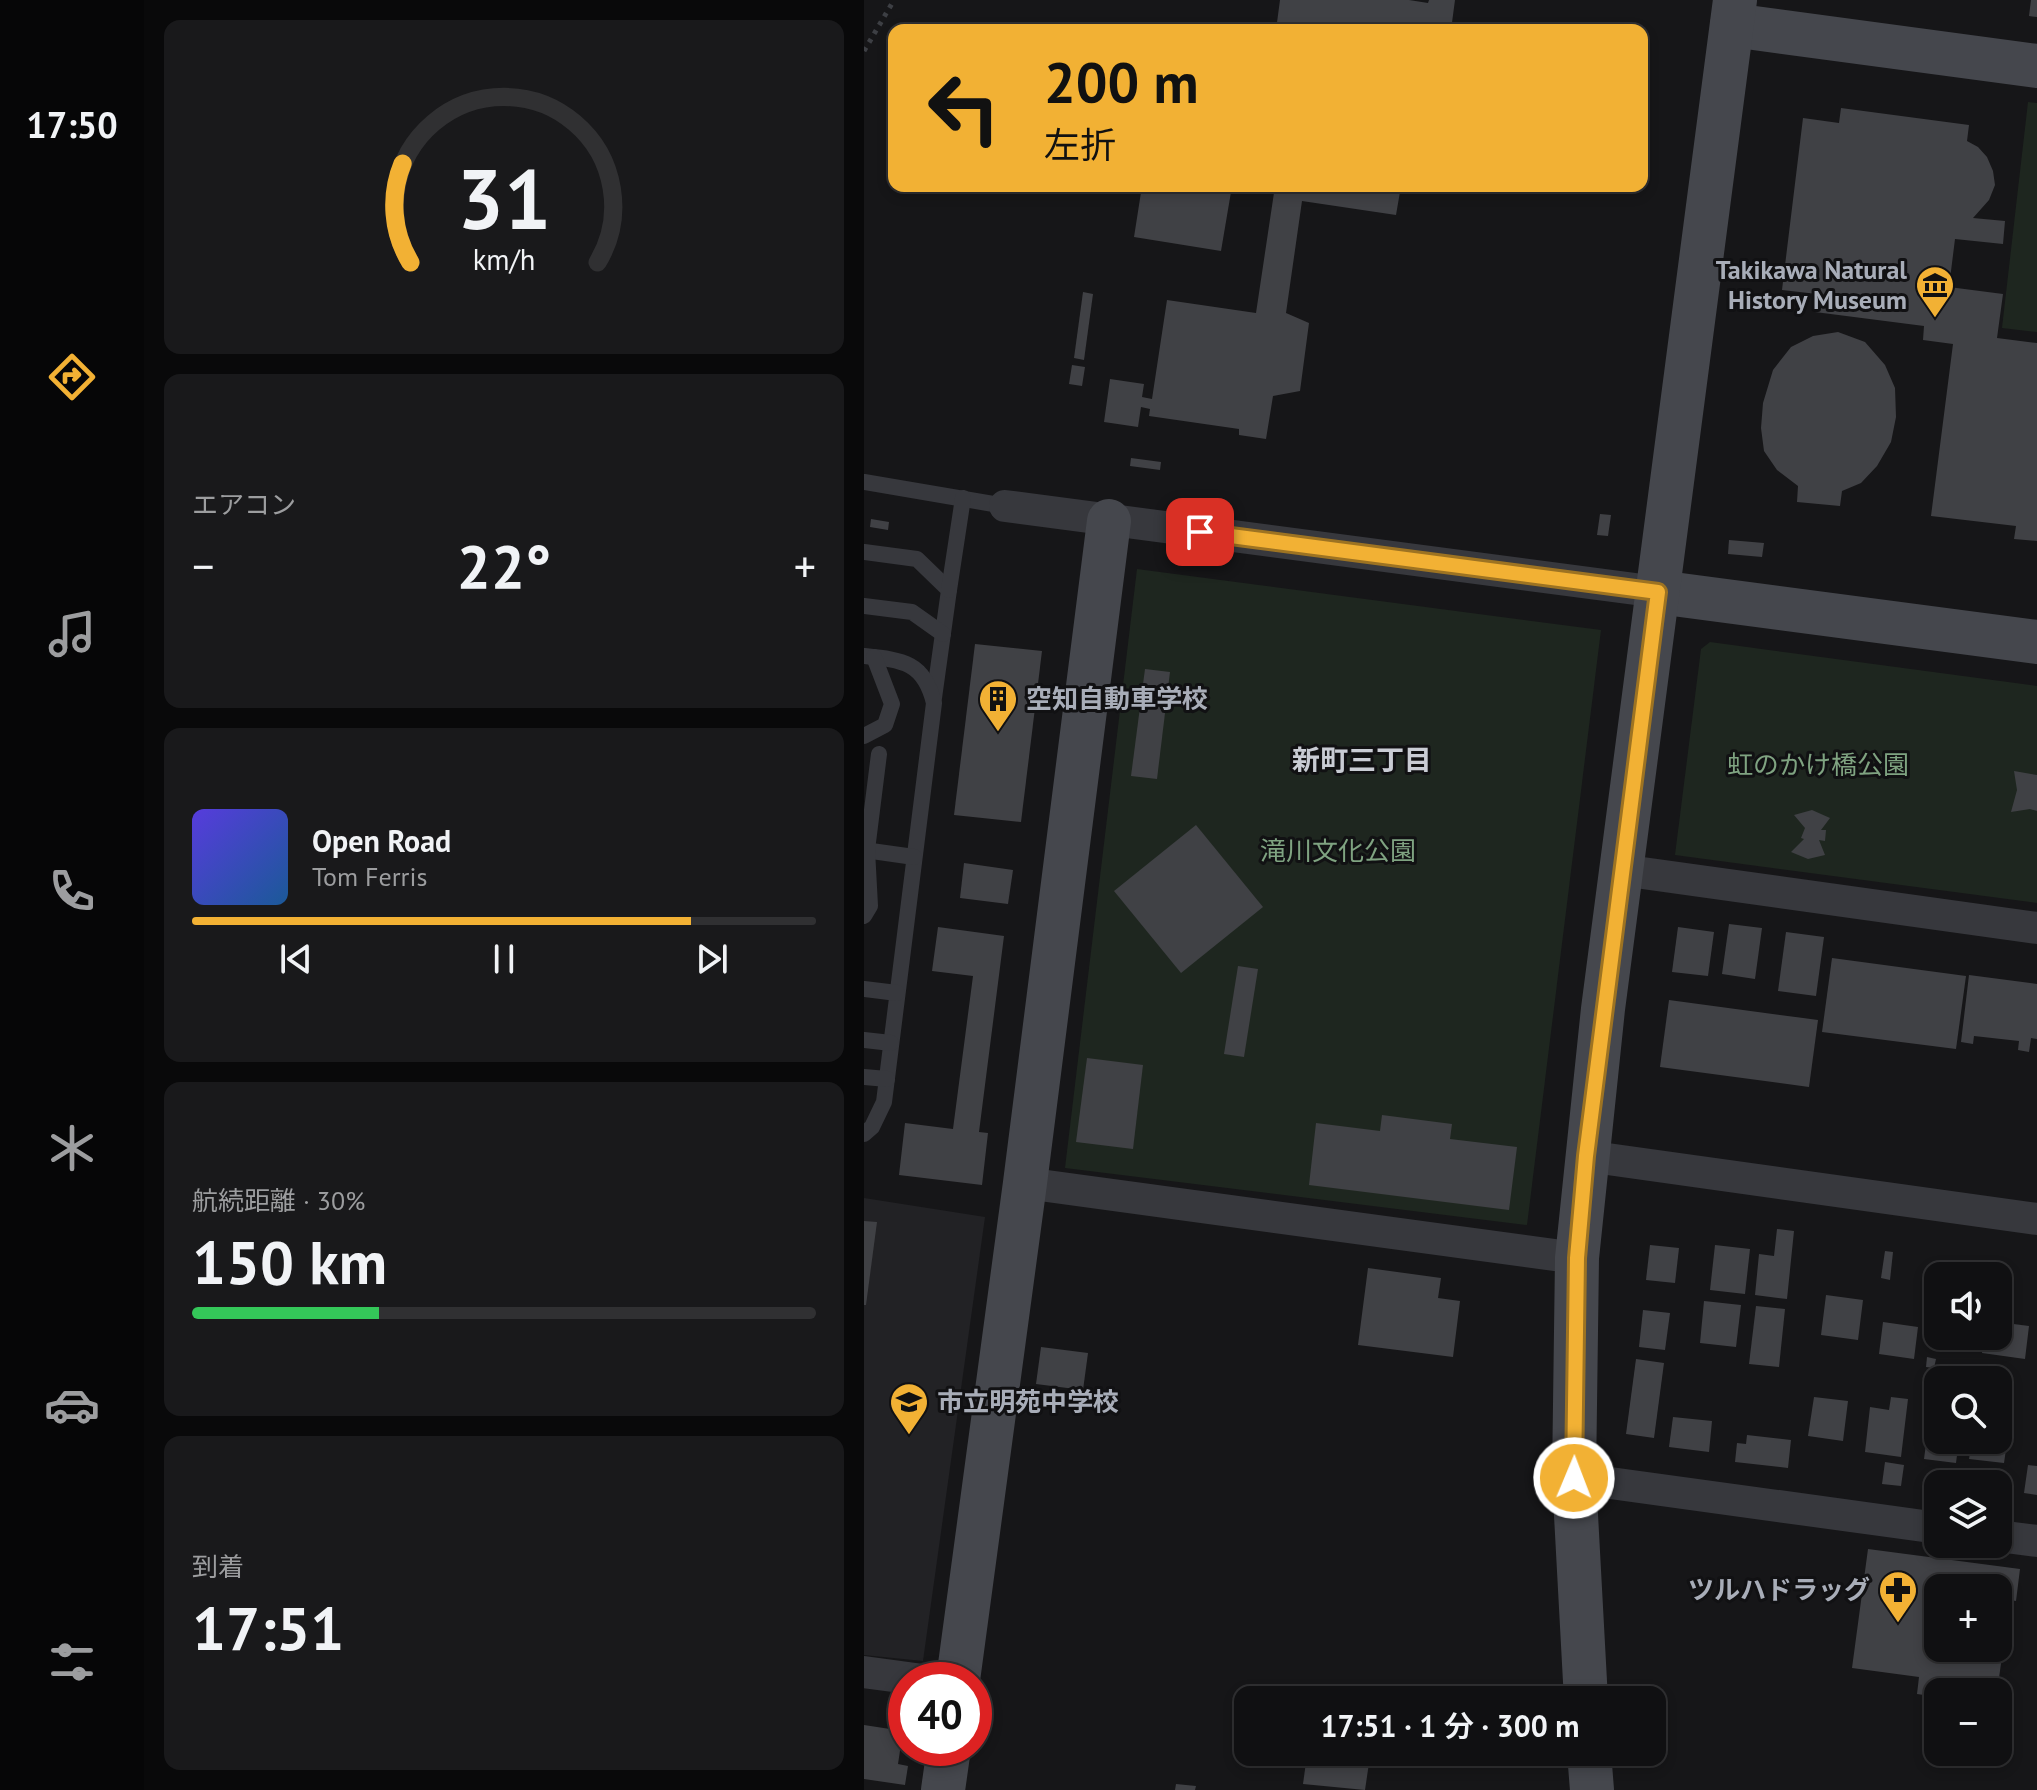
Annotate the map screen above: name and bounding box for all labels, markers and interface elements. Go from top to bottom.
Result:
text: 200 m [1044,46,1199,118]
icon: left [912,56,1016,160]
text: 17:50 [26,101,118,148]
text: 左折 [1044,121,1116,168]
text: 31 [457,144,551,252]
text: km/h [473,241,535,278]
place label: Takikawa Natural History Museum [1716,253,1907,316]
museum icon: Takikawa Natural History Museum [1914,264,1956,319]
icon: directions [44,349,100,405]
text: エアコン [192,488,296,521]
pin [1166,498,1234,566]
icon: arrive [1178,510,1222,554]
text: 22° [457,527,551,605]
text: − [192,537,214,594]
text: + [794,537,816,594]
icon: music [44,606,100,662]
building icon: 空知自動車学校 [977,678,1019,733]
place label: 空知自動車学校 [1026,682,1208,715]
district label: 新町三丁目 [1292,741,1432,778]
park label: 虹のかけ橋公園 [1727,748,1909,781]
text: Open Road [312,821,451,860]
park label: 滝川文化公園 [1260,834,1416,867]
text: Tom Ferris [312,860,427,893]
icon: phone [44,863,100,919]
icon: previous [274,937,318,981]
icon: pause [482,937,526,981]
icon: next [690,937,734,981]
icon: climate [44,1120,100,1176]
text: 航続距離 · 30% [192,1184,365,1217]
text: 150 km [192,1223,387,1301]
map controls [1924,1262,2012,1766]
button: sound [1924,1262,2012,1350]
button: search [1924,1366,2012,1454]
icon: car [44,1377,100,1433]
school or university icon: 市立明苑中学校 [888,1381,930,1436]
place label: 市立明苑中学校 [937,1385,1119,1418]
position arrow [1532,1436,1616,1520]
button: layers [1924,1470,2012,1558]
text: 到着 [192,1550,244,1583]
pharmacy icon: ツルハドラッグ [1877,1569,1919,1624]
place label: ツルハドラッグ [1688,1573,1870,1606]
button: + [1924,1574,2012,1662]
text: 17:51 [192,1589,344,1667]
icon: filters [44,1634,100,1690]
speed limit sign: 40 [888,1662,992,1766]
button: − [1924,1678,2012,1766]
text: 17:51 · 1 分 · 300 m [1320,1706,1580,1745]

